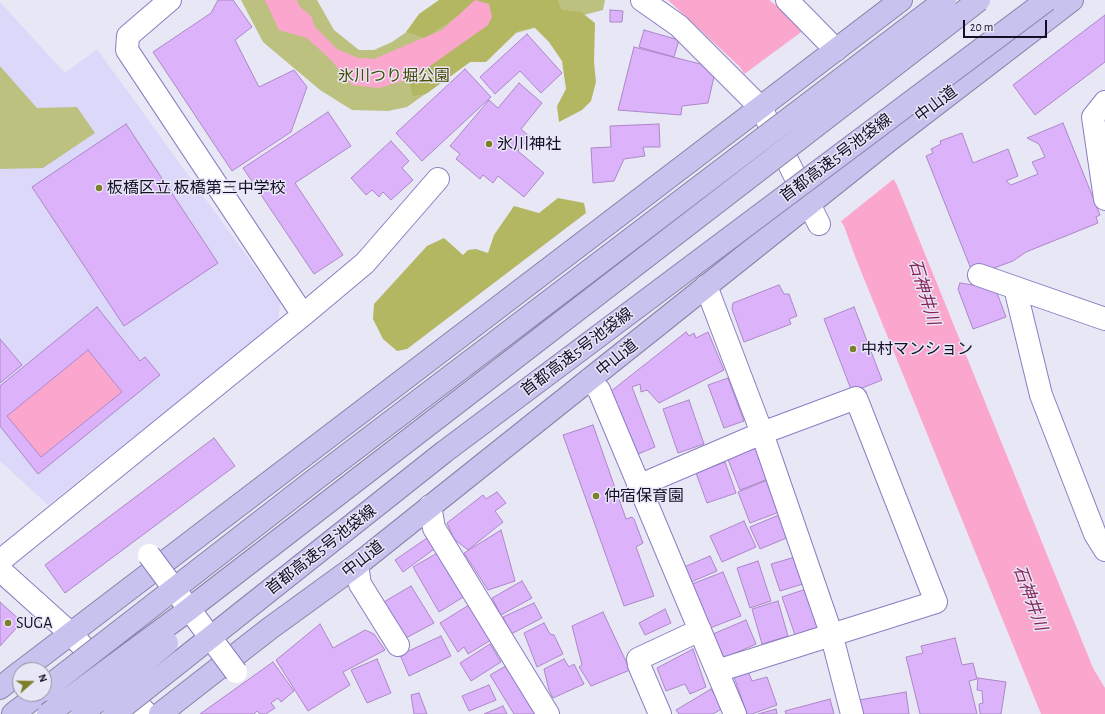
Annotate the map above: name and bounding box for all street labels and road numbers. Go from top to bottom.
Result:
street label: 中山道 [911,82,961,126]
street label: 首都高速5号池袋線 [776,110,896,206]
street label: 首都高速5号池袋線 [517,304,637,400]
street label: 中山道 [592,335,642,381]
street label: 首都高速5号池袋線 [262,501,380,599]
street label: 中山道 [338,537,388,581]

